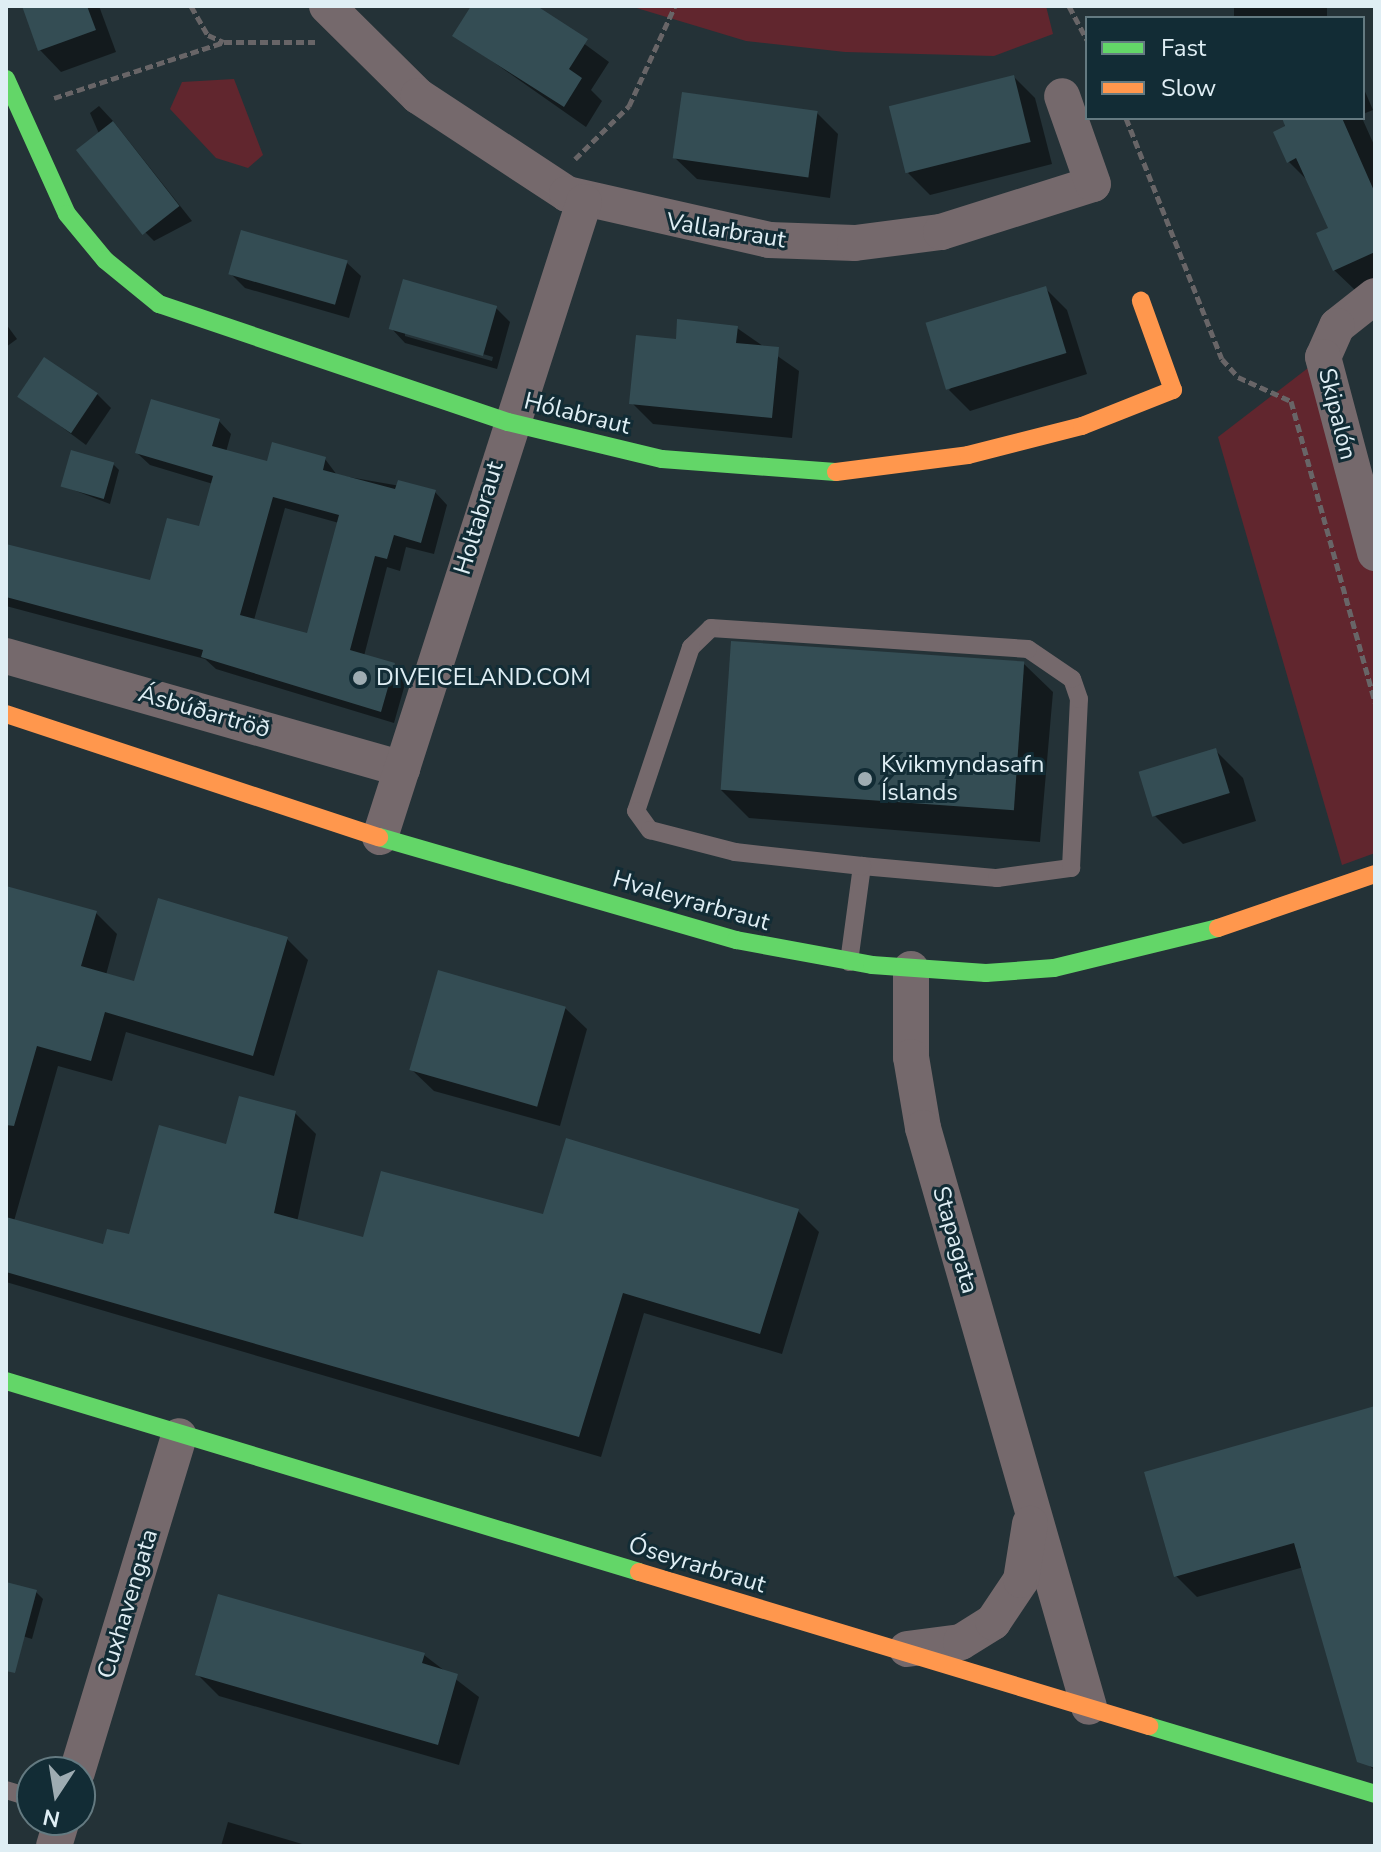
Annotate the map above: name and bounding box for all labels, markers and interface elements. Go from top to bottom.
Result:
legend [1085,16,1365,120]
text: Fast [1161,32,1206,64]
text: Slow [1161,72,1216,104]
street label: Vallarbraut [664,207,788,255]
street label: Skipalón [1312,365,1362,463]
street label: Hólabraut [521,387,633,441]
street label: Holtabraut [448,458,510,578]
place label: DIVEICELAND.COM [376,664,591,692]
marker: DIVEICELAND.COM [351,669,369,687]
street label: Ásbúðartröð [135,680,273,744]
place label: Kvikmyndasafn Íslands [881,751,1044,807]
marker: Kvikmyndasafn Íslands [856,770,874,788]
street label: Hvaleyrarbraut [609,865,773,937]
street label: Stapagata [926,1183,984,1297]
street label: Cuxhavengata [92,1526,164,1682]
street label: Óseyrarbraut [625,1531,769,1599]
north arrow [16,1756,96,1836]
text: N [40,1801,63,1834]

